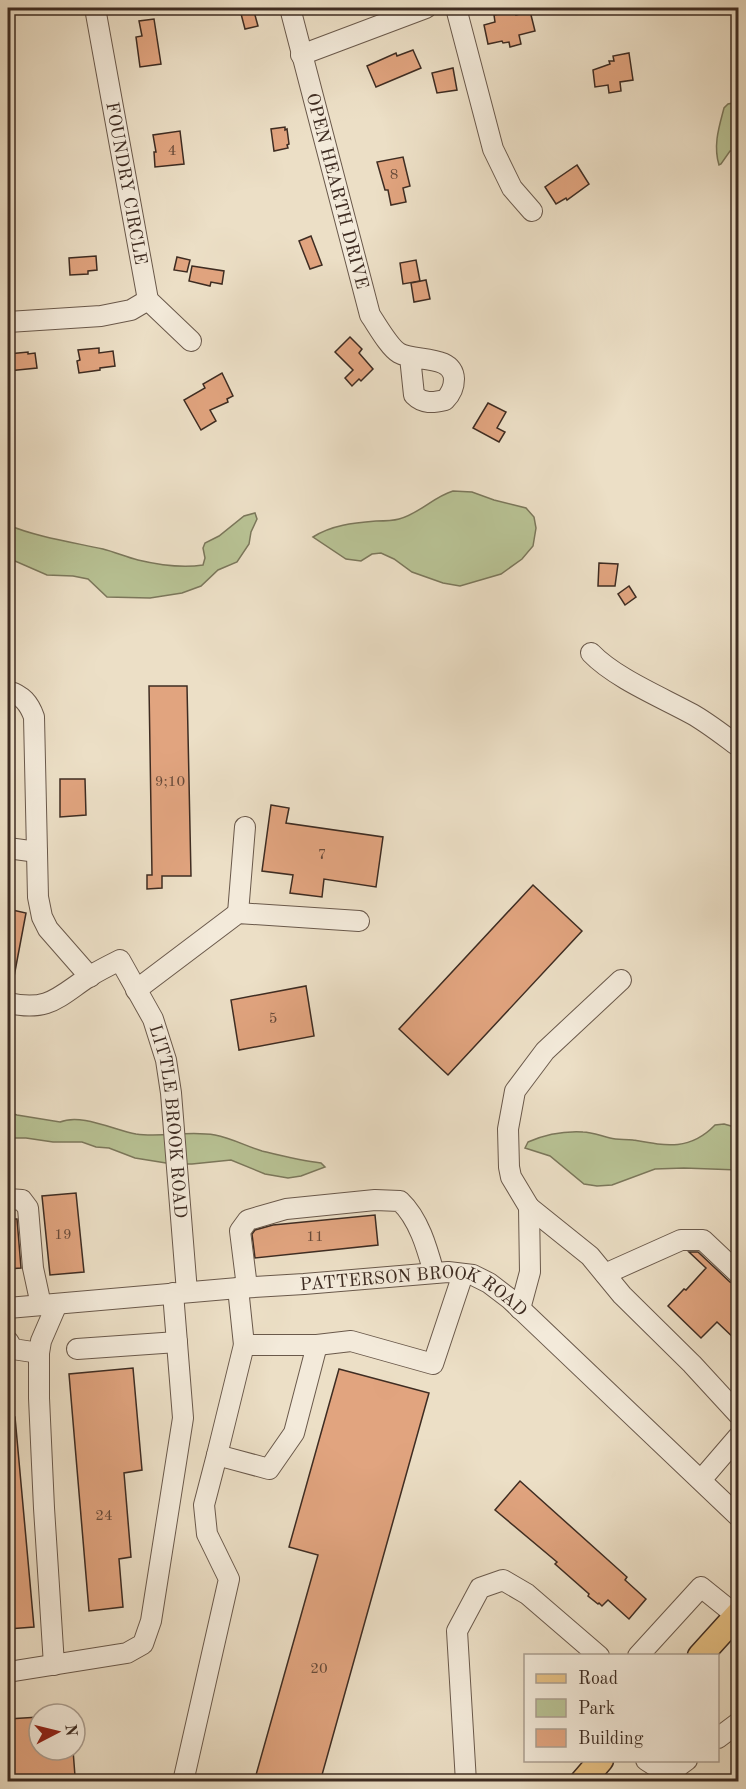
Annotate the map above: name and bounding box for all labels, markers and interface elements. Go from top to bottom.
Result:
street label: OPEN HEARTH DRIVE [303,91,371,291]
street label: FOUNDRY CIRCLE [102,100,149,266]
house number: 4 [168,144,176,159]
house number: 8 [390,168,398,183]
house number: 9;10 [155,775,185,790]
house number: 7 [318,848,326,863]
house number: 5 [269,1012,277,1027]
street label: LITTLE BROOK ROAD [145,1022,189,1219]
house number: 19 [54,1228,72,1243]
house number: 11 [306,1230,324,1245]
street label: PATTERSON BROOK ROAD [299,1264,530,1320]
house number: 24 [95,1509,113,1524]
legend [524,1654,719,1762]
house number: 20 [310,1662,328,1677]
text: Road [578,1670,618,1688]
text: Park [578,1700,615,1718]
north arrow [27,1702,87,1762]
text: N [61,1723,79,1738]
text: Building [578,1730,644,1748]

